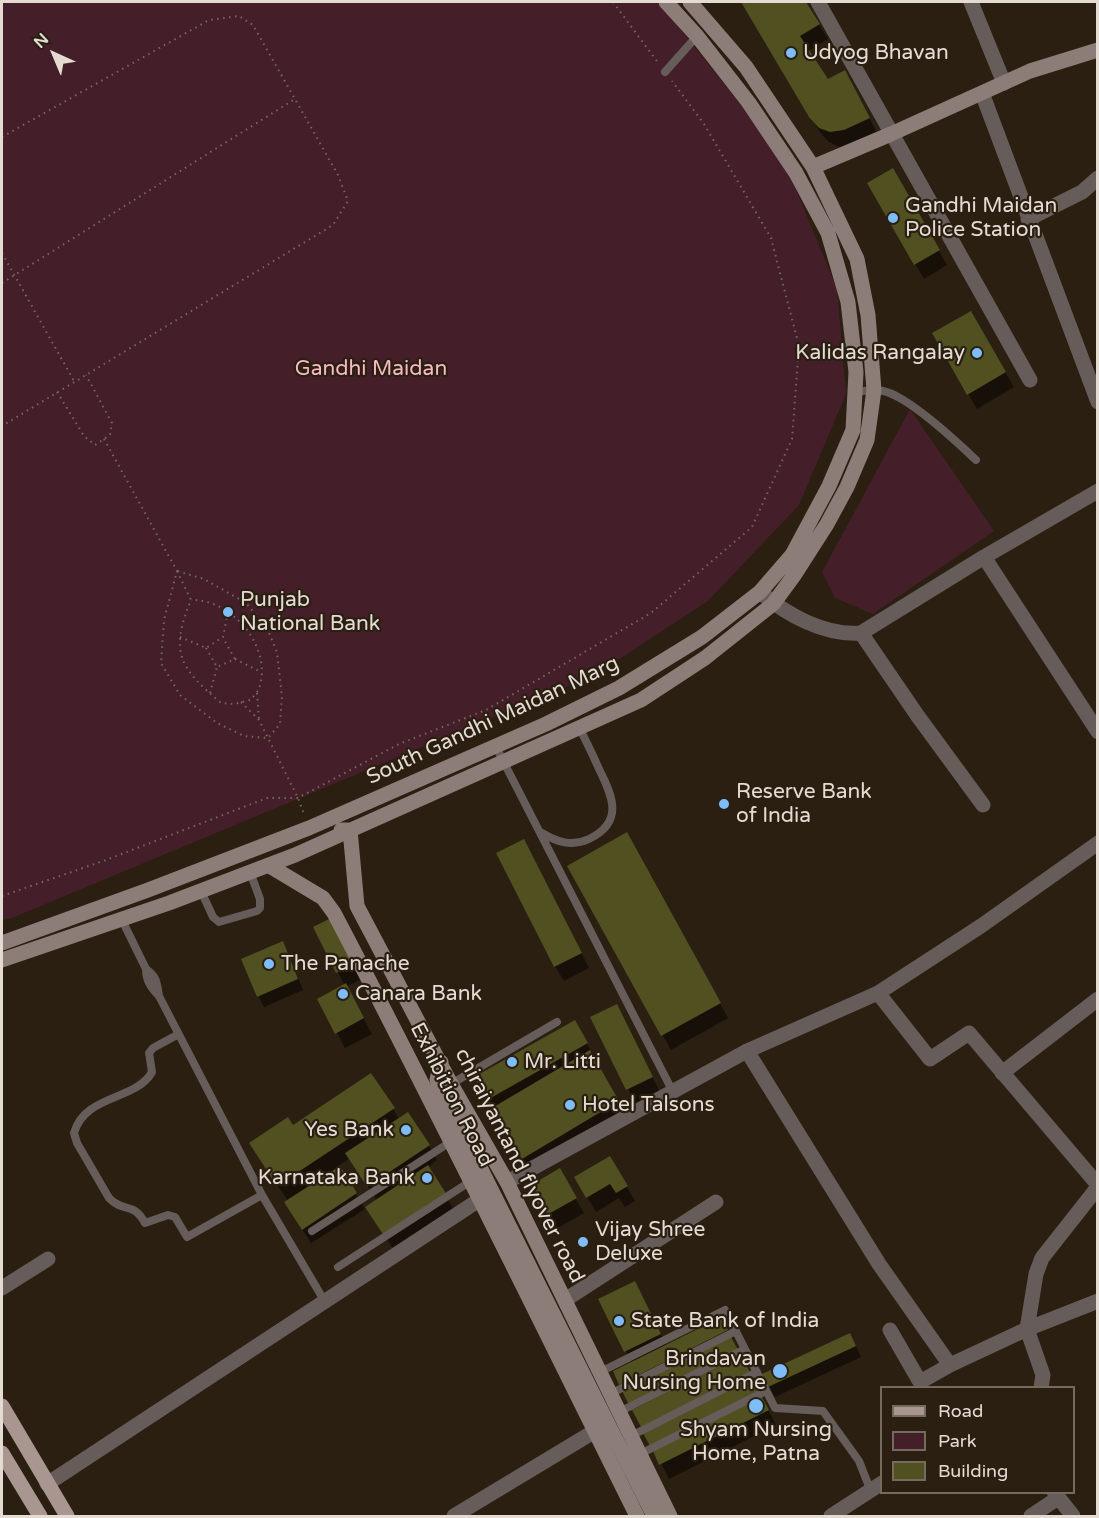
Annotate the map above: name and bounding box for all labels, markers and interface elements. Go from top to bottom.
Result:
north arrow [24,24,84,84]
text: N [30,29,53,53]
place label: Udyog Bhavan [803,40,949,66]
marker: Udyog Bhavan [784,46,798,60]
place label: Gandhi Maidan Police Station [905,193,1057,243]
marker: Gandhi Maidan Police Station [886,211,900,225]
place label: Kalidas Rangalay [795,340,965,366]
marker: Kalidas Rangalay [970,346,984,360]
park label: Gandhi Maidan [295,356,447,382]
place label: Punjab National Bank [240,587,380,637]
marker: Punjab National Bank [221,605,235,619]
street label: South Gandhi Maidan Marg [363,651,623,791]
place label: Reserve Bank of India [736,779,872,829]
marker: Reserve Bank of India [717,797,731,811]
place label: The Panache [281,951,410,977]
marker: The Panache [262,957,276,971]
place label: Canara Bank [355,981,482,1007]
marker: Canara Bank [336,987,350,1001]
street label: Exhibition Road [404,1019,498,1171]
street label: chiraiyantand flyover road [449,1044,589,1288]
place label: Mr. Litti [524,1049,601,1075]
marker: Mr. Litti [505,1055,519,1069]
place label: Hotel Talsons [582,1092,715,1118]
marker: Hotel Talsons [563,1098,577,1112]
place label: Yes Bank [304,1117,394,1143]
marker: Yes Bank [399,1123,413,1137]
place label: Karnataka Bank [258,1165,415,1191]
marker: Karnataka Bank [420,1171,434,1185]
place label: Vijay Shree Deluxe [595,1217,705,1267]
marker: Vijay Shree Deluxe [576,1235,590,1249]
place label: State Bank of India [631,1308,819,1334]
marker: State Bank of India [612,1314,626,1328]
place label: Brindavan Nursing Home [622,1346,766,1396]
marker: Brindavan Nursing Home [771,1362,789,1380]
legend [880,1386,1075,1494]
marker: Shyam Nursing Home, Patna [747,1397,765,1415]
text: Road [938,1400,983,1422]
place label: Shyam Nursing Home, Patna [680,1417,832,1467]
text: Park [938,1430,976,1452]
text: Building [938,1460,1008,1482]

